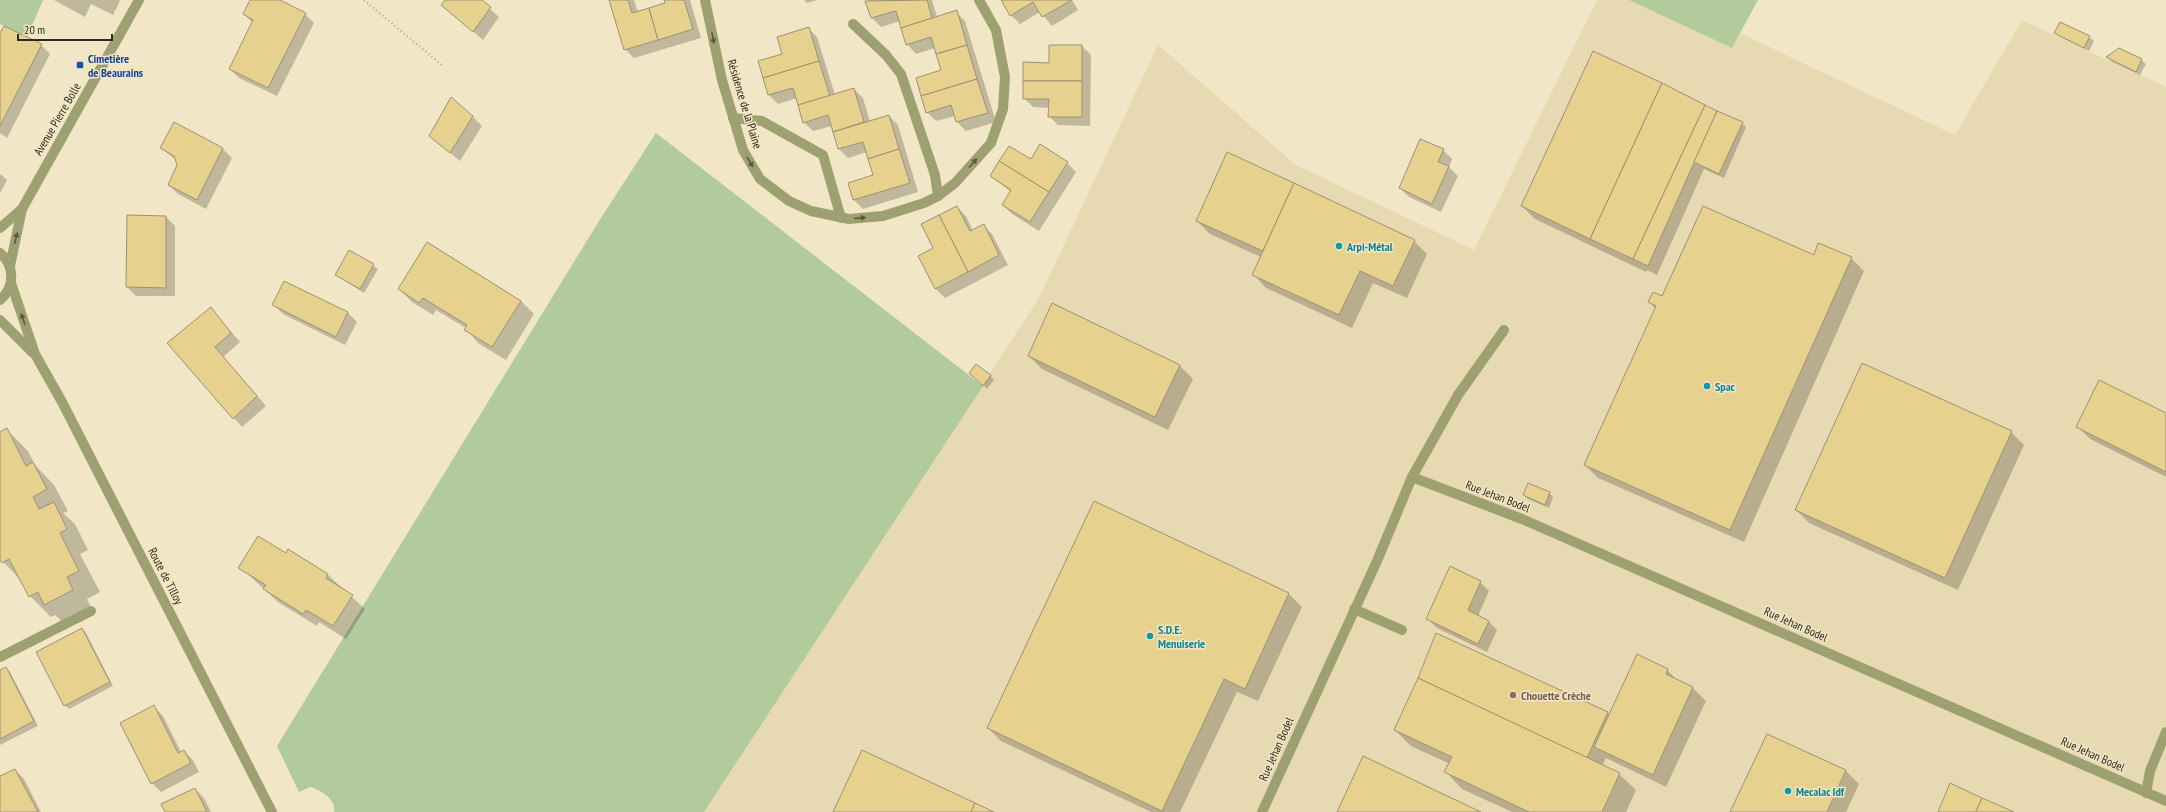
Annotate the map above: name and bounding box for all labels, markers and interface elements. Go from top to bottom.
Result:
scale bar [18,16,112,42]
text: 20 m [24,22,45,37]
one-way arrow [711,32,717,44]
place label: Cimetière de Beaurains [88,51,143,80]
street label: Résidence de la Plaine [724,58,766,150]
marker: Cimetière de Beaurains [75,60,85,70]
street label: Avenue Pierre Bolle [30,80,84,158]
one-way arrow [747,156,754,168]
one-way arrow [968,158,978,168]
one-way arrow [854,215,866,221]
one-way arrow [13,231,19,244]
place label: Arpi-Métal [1346,239,1393,254]
marker: Arpi-Métal [1334,241,1344,251]
one-way arrow [19,312,25,324]
place label: Spac [1715,379,1736,394]
marker: Spac [1702,381,1712,391]
street label: Rue Jehan Bodel [1464,477,1533,515]
street label: Route de Tilloy [145,545,187,607]
street label: Rue Jehan Bodel [1762,603,1830,645]
place label: S.D.E. Menuiserie [1158,622,1205,651]
marker: S.D.E. Menuiserie [1145,631,1155,641]
place label: Chouette Crèche [1521,688,1591,703]
marker: Chouette Crèche [1508,690,1518,700]
street label: Rue Jehan Bodel [1255,715,1297,783]
street label: Rue Jehan Bodel [2059,733,2127,775]
place label: Mecalac Idf [1796,784,1845,799]
marker: Mecalac Idf [1783,786,1793,796]

